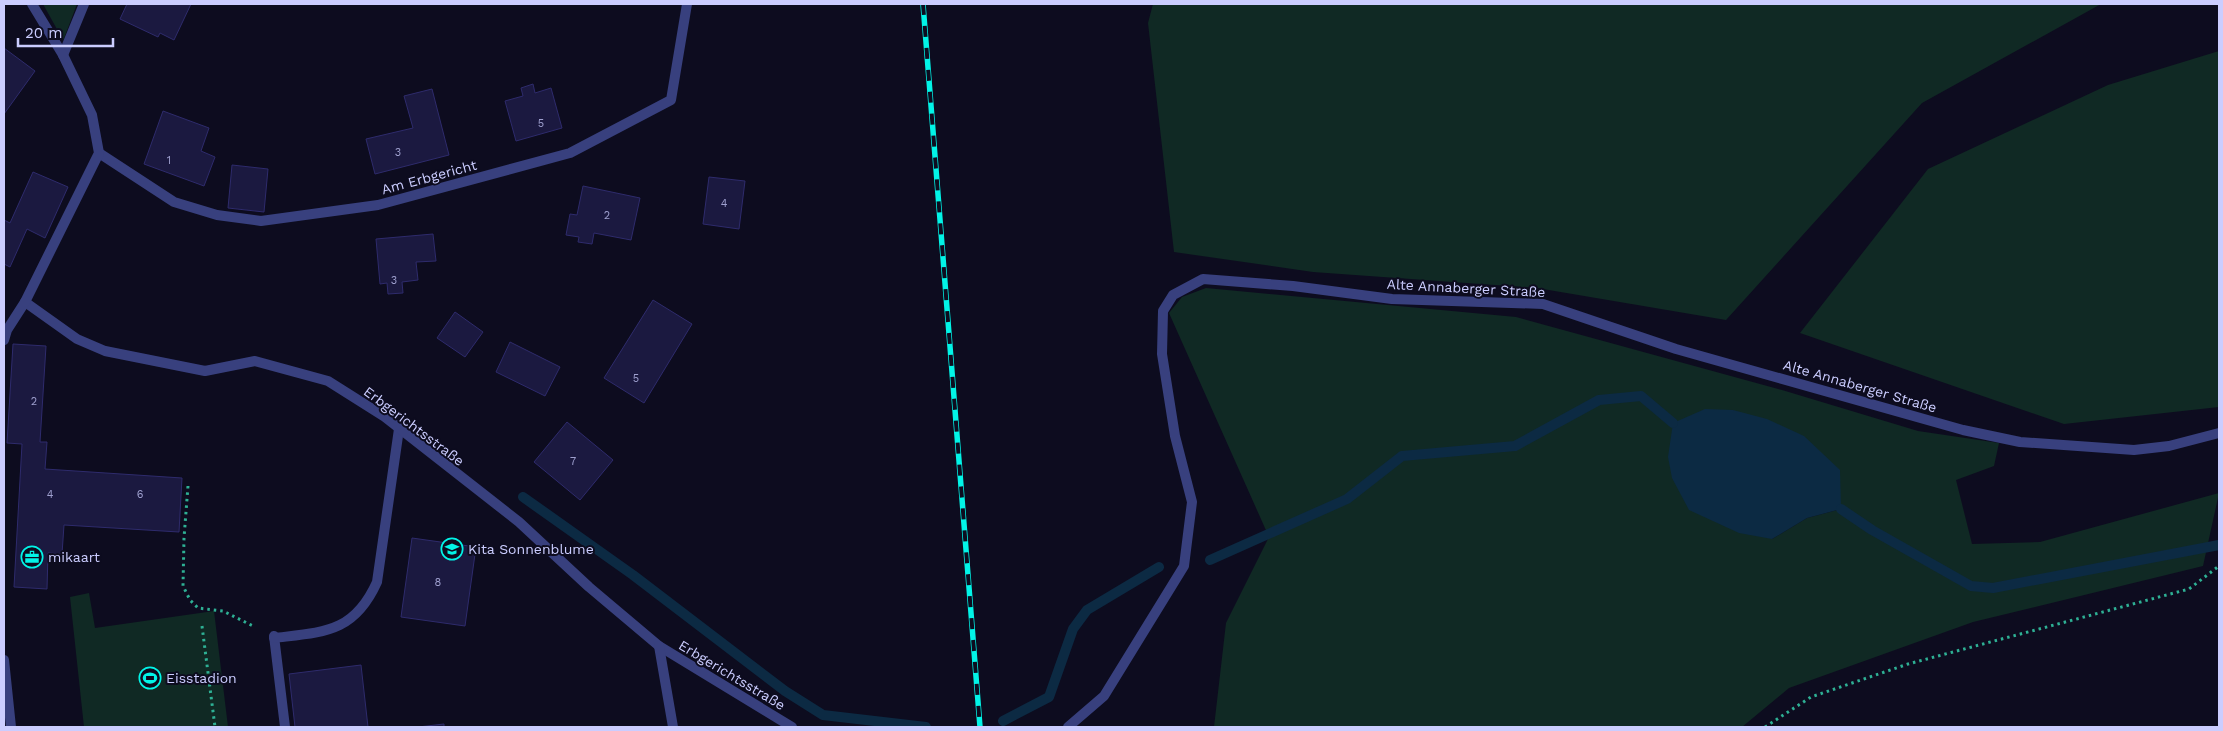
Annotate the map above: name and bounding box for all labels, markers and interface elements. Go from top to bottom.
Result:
scale bar [18,15,112,47]
text: 20 m [25,24,63,42]
house number: 5 [538,117,544,130]
house number: 3 [395,146,401,159]
house number: 1 [167,154,171,167]
street label: Am Erbgericht [380,157,479,197]
house number: 4 [721,197,728,210]
house number: 2 [604,209,610,222]
house number: 3 [391,274,397,287]
street label: Alte Annaberger Straße [1386,276,1546,300]
street label: Alte Annaberger Straße [1781,356,1939,416]
house number: 5 [633,372,639,385]
street label: Erbgerichtsstraße [361,383,467,469]
house number: 2 [31,395,37,408]
house number: 7 [570,455,576,468]
house number: 4 [47,488,54,501]
house number: 6 [137,488,144,501]
school or university icon: Kita Sonnenblume [440,537,464,561]
place label: Kita Sonnenblume [468,541,594,557]
office icon: mikaart [20,545,44,569]
place label: mikaart [48,549,100,565]
house number: 8 [435,576,442,589]
street label: Erbgerichtsstraße [676,637,788,713]
sports icon: Eisstadion [138,666,162,690]
place label: Eisstadion [166,670,237,686]

